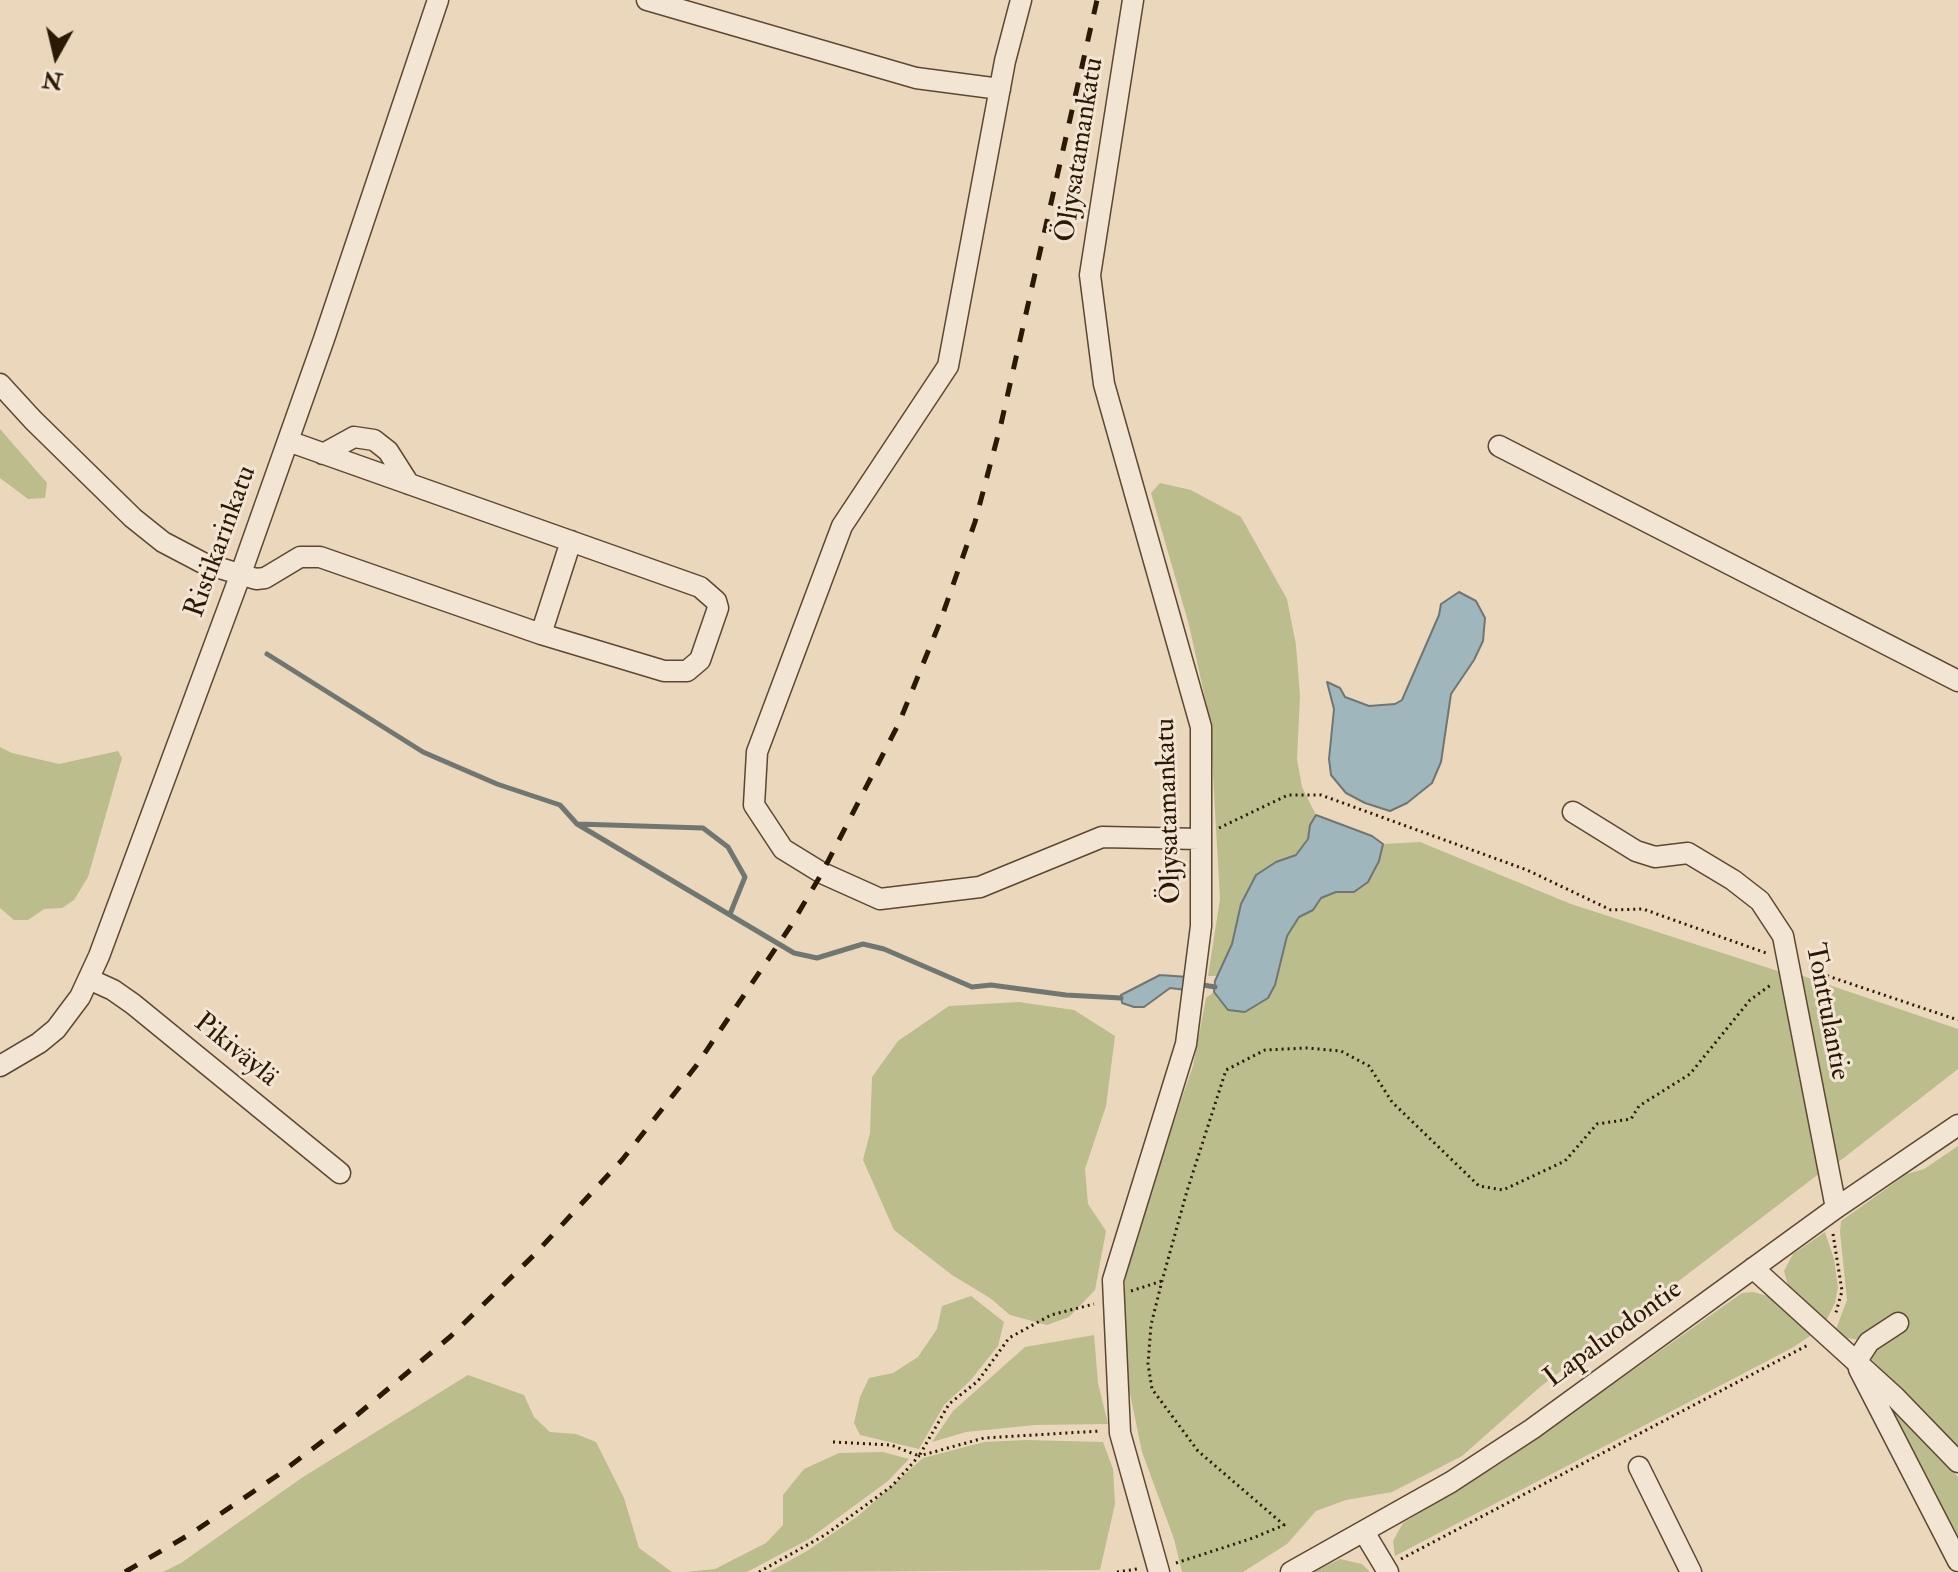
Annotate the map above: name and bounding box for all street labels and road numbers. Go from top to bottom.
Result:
street label: Öljysatamankatu [1050,55,1112,245]
street label: Ristikarinkatu [179,462,265,622]
street label: Öljysatamankatu [1150,717,1190,905]
street label: Tonttulantie [1796,941,1856,1083]
street label: Pikiväylä [186,1007,284,1095]
street label: Lapaluodontie [1539,1274,1689,1396]

